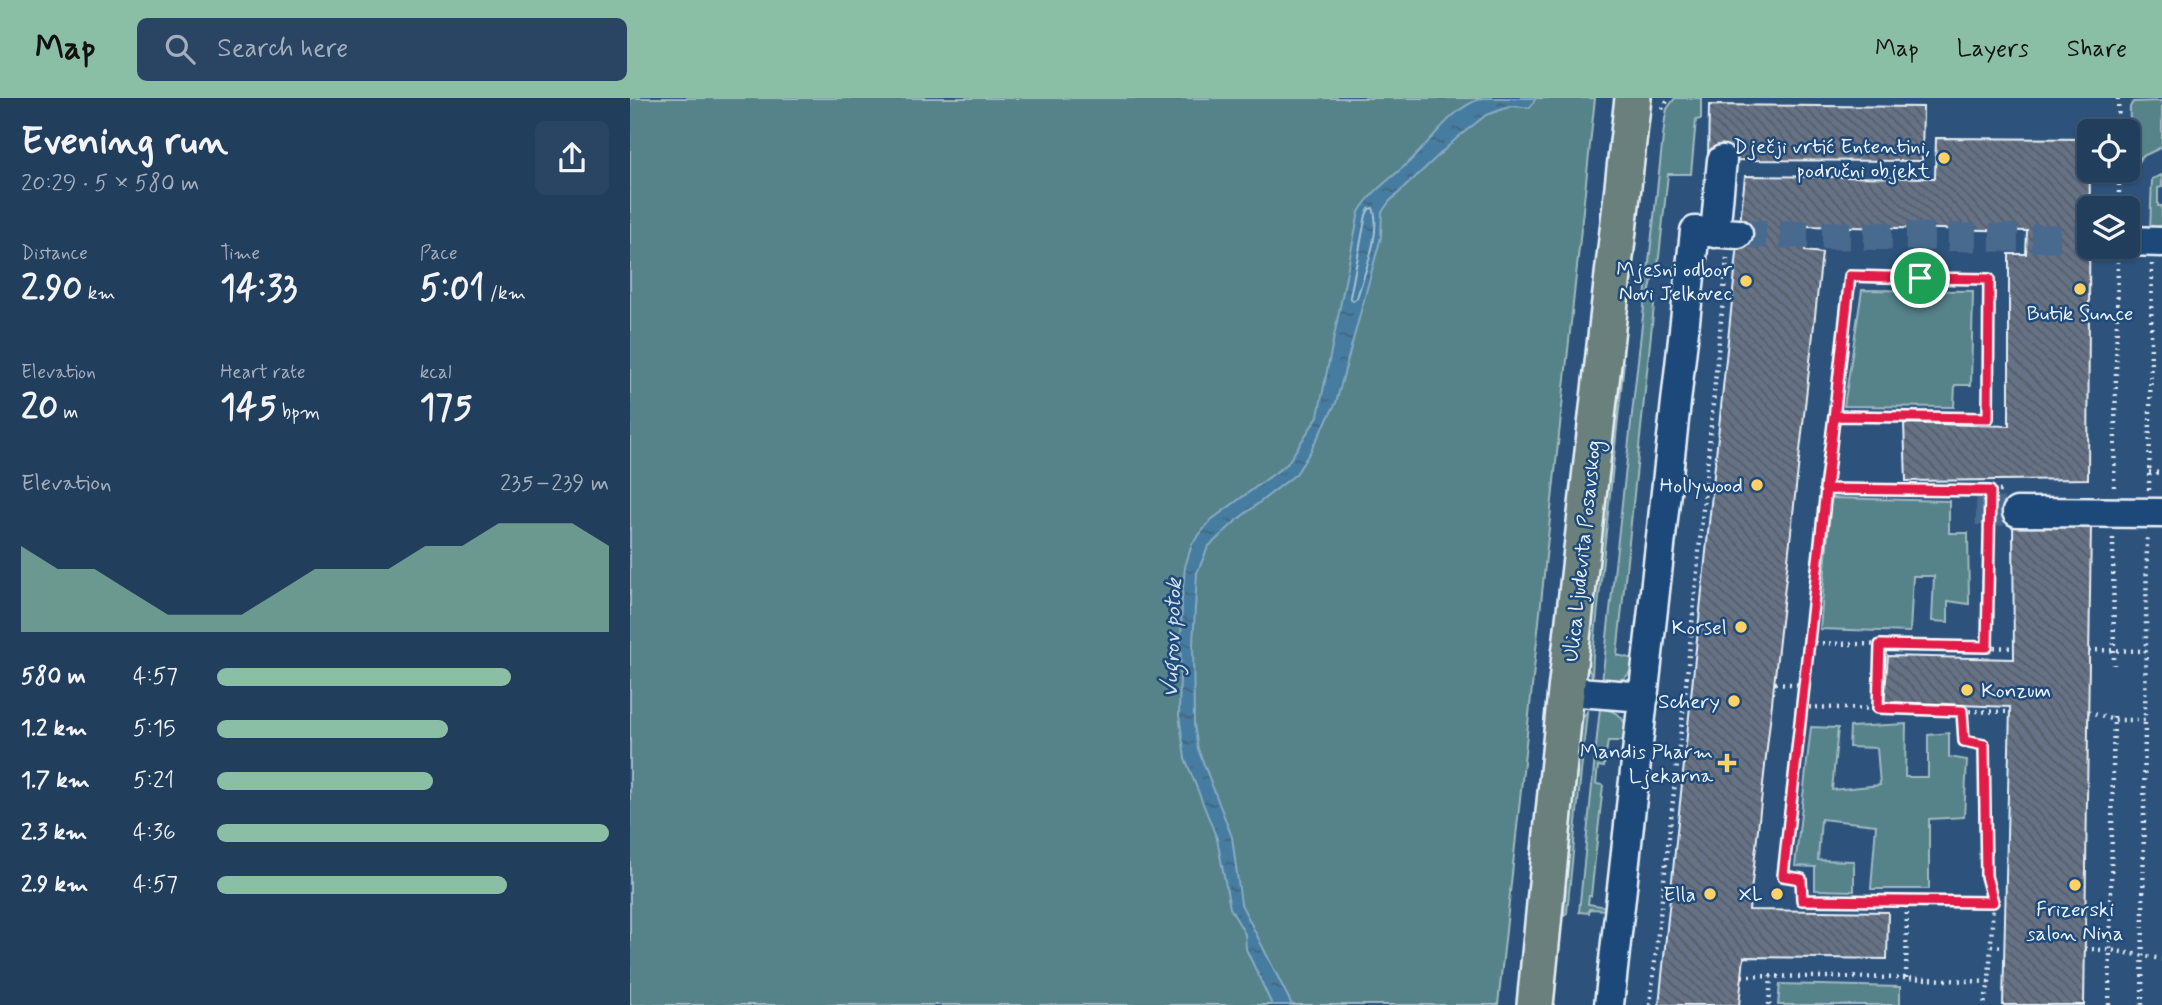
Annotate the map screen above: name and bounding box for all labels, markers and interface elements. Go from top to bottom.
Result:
search box [137,18,627,81]
text: Map [35,27,95,71]
icon: search [161,30,199,68]
text: Search here [217,32,348,66]
text: Map [1875,34,1919,65]
text: Layers [1957,34,2029,65]
text: Share [2067,34,2127,65]
text: Evening run [21,118,228,167]
map controls [2077,119,2140,259]
button: locate [2077,119,2140,182]
button: share [535,121,609,195]
place label: Dječji vrtić Ententini, područni objekt [1733,133,1931,185]
marker: Dječji vrtić Ententini, područni objekt [1936,150,1952,166]
text: 20:29 · 5 × 580 m [21,169,199,199]
button: layers [2077,196,2140,259]
text: Distance [21,241,88,266]
text: Time [220,241,260,266]
text: Pace [420,241,457,266]
pin [1890,248,1950,308]
place label: Mjesni odbor Novi Jelkovec [1616,256,1732,308]
icon: arrive [1901,259,1939,297]
text: 2.90 [21,266,83,312]
text: 14:33 [220,266,297,312]
text: 5:01 [420,266,485,312]
marker: Mjesni odbor Novi Jelkovec [1738,273,1754,289]
text: km [83,281,116,306]
text: /km [485,281,526,306]
marker: Butik Sunce [2072,281,2088,297]
place label: Butik Sunce [2027,300,2133,328]
text: Elevation [21,360,96,385]
text: Heart rate [220,360,306,385]
text: kcal [420,360,452,385]
text: 20 [21,385,58,431]
text: 145 [220,385,277,431]
text: 175 [420,385,472,431]
text: m [58,400,78,425]
text: bpm [277,400,320,425]
street label: Ulica Ljudevita Posavskog [1557,439,1610,664]
text: Elevation [21,469,112,499]
text: 235–239 m [500,469,609,499]
place label: Hollywood [1659,472,1743,500]
marker: Hollywood [1749,477,1765,493]
water label: Vugrov potok [1156,576,1192,698]
place label: Korsel [1672,614,1727,642]
marker: Korsel [1733,619,1749,635]
text: 580 m [21,662,86,692]
text: 4:57 [133,662,178,692]
place label: Konzum [1981,677,2051,705]
marker: Konzum [1959,682,1975,698]
place label: Schery [1658,688,1720,716]
marker: Schery [1726,693,1742,709]
text: 1.2 km [21,714,87,744]
text: 5:15 [133,714,175,744]
place label: Mandis Pharm Ljekarna [1580,738,1713,790]
marker: Mandis Pharm Ljekarna [1719,755,1735,771]
text: 1.7 km [21,766,90,796]
text: 5:21 [133,766,174,796]
text: 2.3 km [21,818,87,848]
text: 4:36 [133,818,176,848]
text: 2.9 km [21,870,88,900]
text: 4:57 [133,870,178,900]
marker: Frizerski salon Nina [2067,877,2083,893]
place label: Ella [1663,881,1696,909]
place label: XL [1739,881,1763,909]
marker: Ella [1702,886,1718,902]
marker: XL [1769,886,1785,902]
place label: Frizerski salon Nina [2026,896,2124,948]

